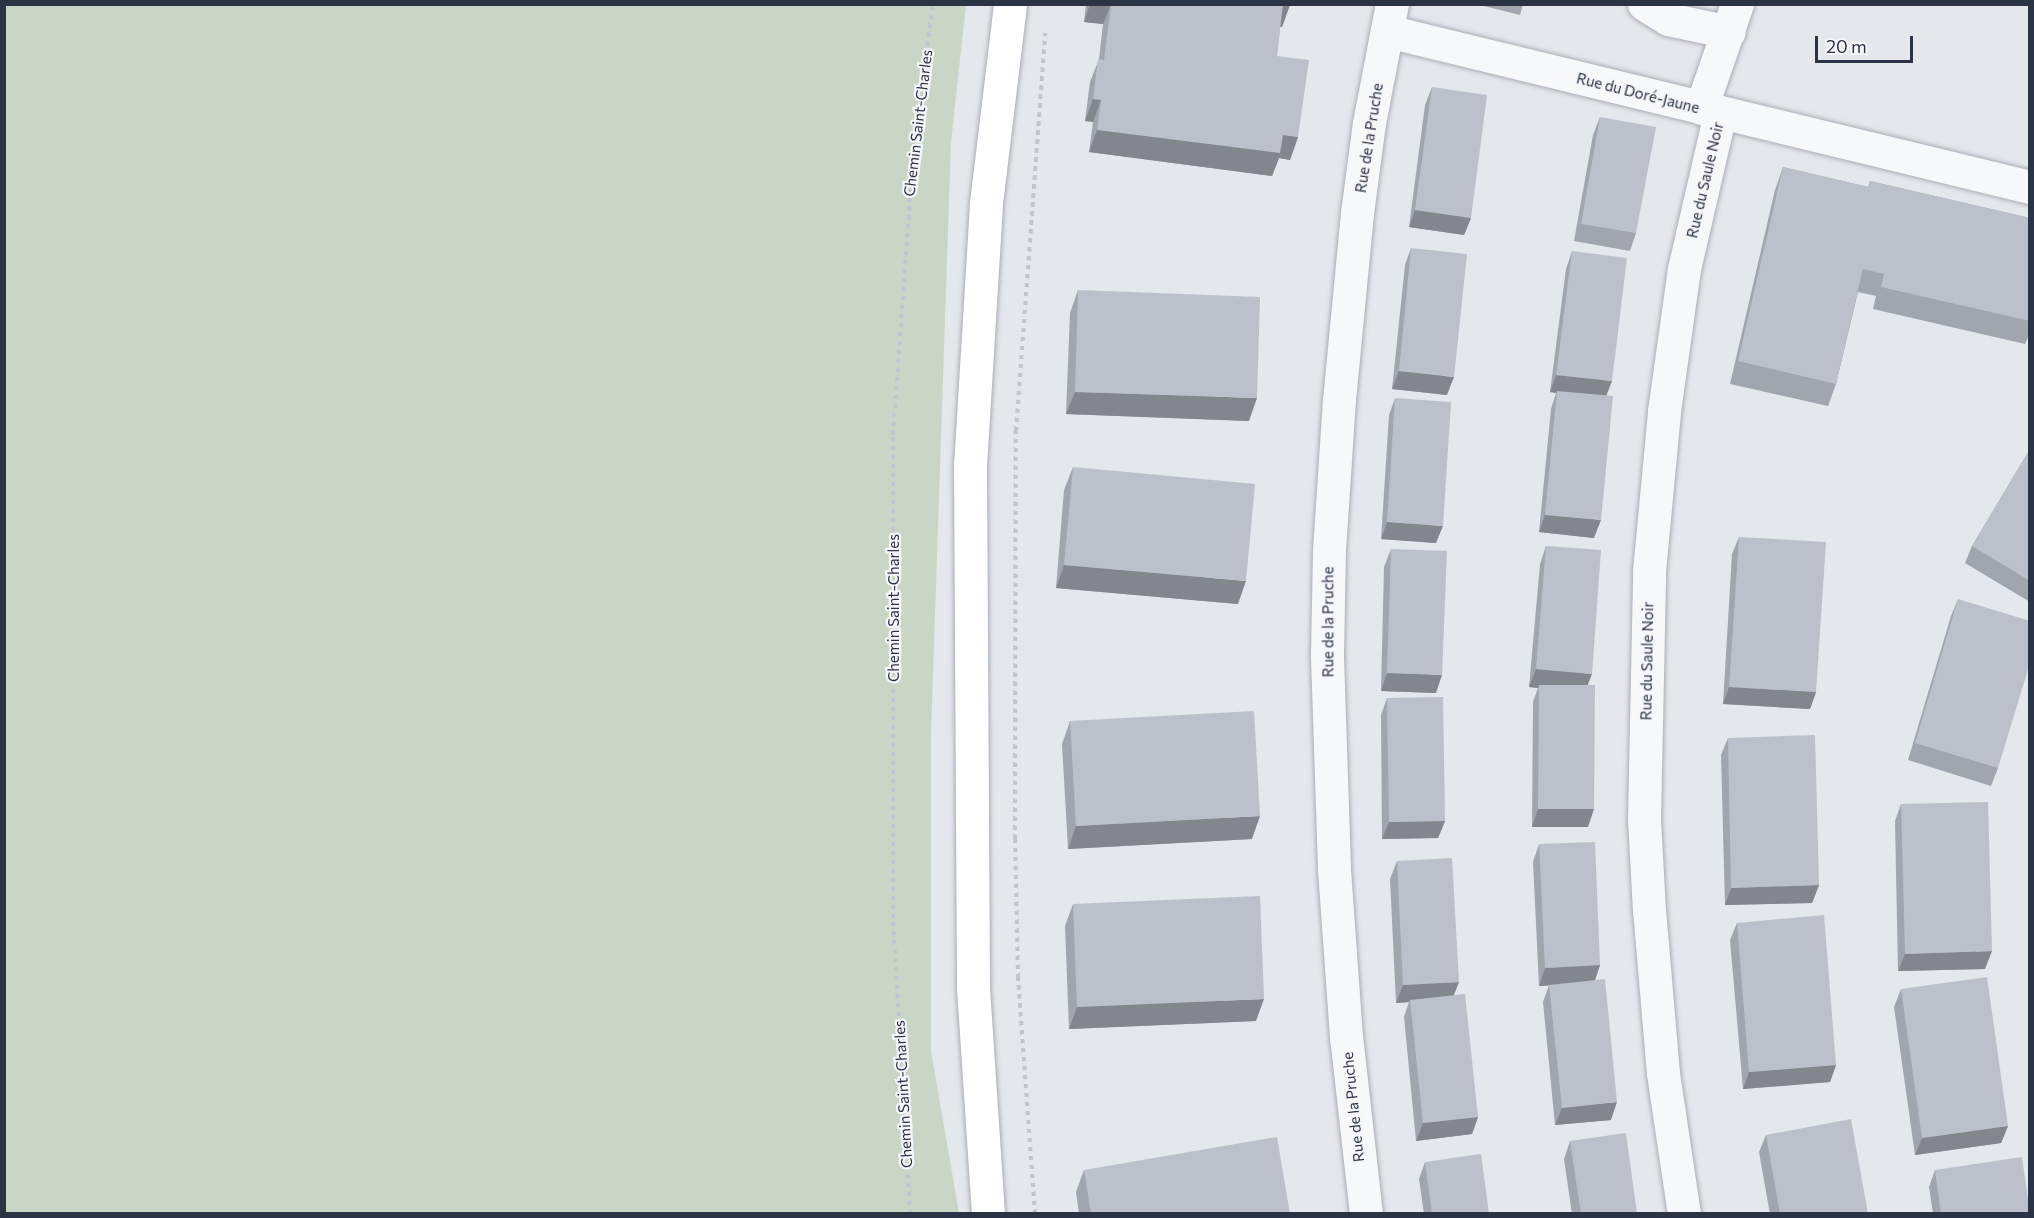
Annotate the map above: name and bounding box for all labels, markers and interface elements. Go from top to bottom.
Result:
scale bar [1818,24,1916,62]
text: 20 m [1826,35,1867,57]
street label: Chemin Saint-Charles [900,48,936,198]
street label: Rue du Doré-Jaune [1575,69,1701,117]
street label: Rue de la Pruche [1351,82,1387,194]
street label: Rue du Saule Noir [1683,120,1727,240]
street label: Chemin Saint-Charles [885,534,903,682]
street label: Rue de la Pruche [1319,567,1337,677]
street label: Rue du Saule Noir [1637,601,1657,721]
street label: Chemin Saint-Charles [890,1020,916,1168]
street label: Rue de la Pruche [1338,1051,1368,1163]

